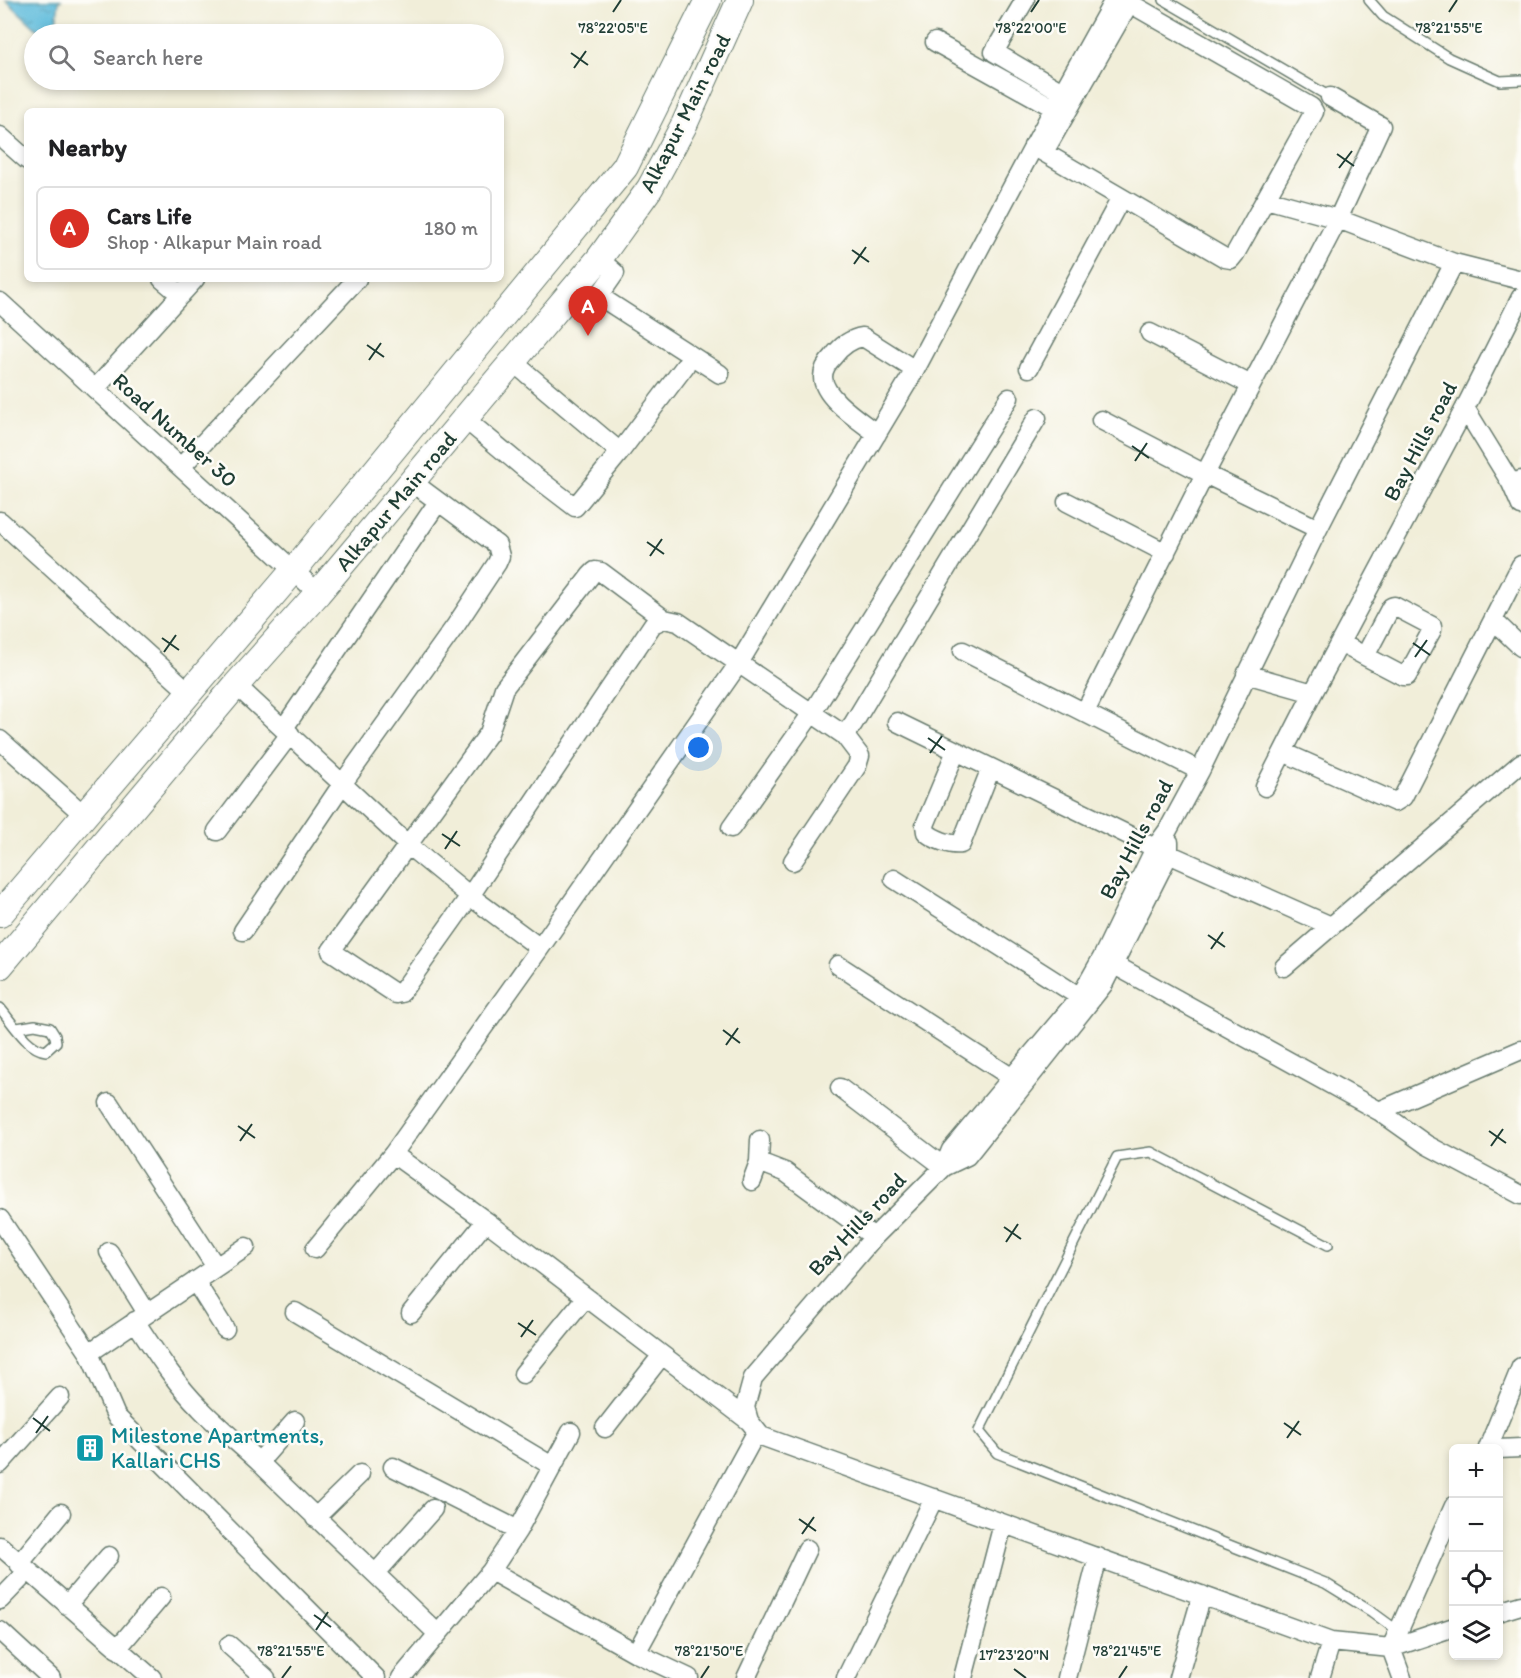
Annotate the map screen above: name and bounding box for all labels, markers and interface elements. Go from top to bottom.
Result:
text: 78°22'05"E [578,19,648,37]
text: 78°22'00"E [996,19,1066,37]
text: 78°21'55"E [1415,19,1483,37]
search box [24,24,504,90]
street label: Alkapur Main road [633,29,737,197]
icon: search [45,41,78,74]
text: Search here [93,44,203,71]
text: Nearby [48,131,127,163]
text: Cars Life [107,203,192,230]
text: A [63,216,76,240]
text: 180 m [424,216,478,240]
text: Shop · Alkapur Main road [107,230,322,254]
pin: A [568,286,608,336]
street label: Road Number 30 [107,367,243,493]
street label: Bay Hills road [1377,376,1463,505]
street label: Alkapur Main road [329,425,463,577]
your location [684,733,713,762]
street label: Bay Hills road [1093,774,1179,903]
street label: Bay Hills road [802,1167,912,1281]
place label: Milestone Apartments, Kallari CHS [111,1422,325,1474]
building icon: Milestone Apartments, Kallari CHS [74,1432,106,1464]
map controls [1449,1444,1503,1660]
button: + [1449,1444,1503,1498]
button: − [1449,1498,1503,1552]
button: locate [1449,1552,1503,1606]
button: layers [1449,1606,1503,1660]
text: 78°21'55"E [257,1642,325,1660]
text: 78°21'50"E [675,1642,743,1660]
text: 78°21'45"E [1093,1642,1161,1660]
text: 17°23'20"N [979,1646,1049,1664]

